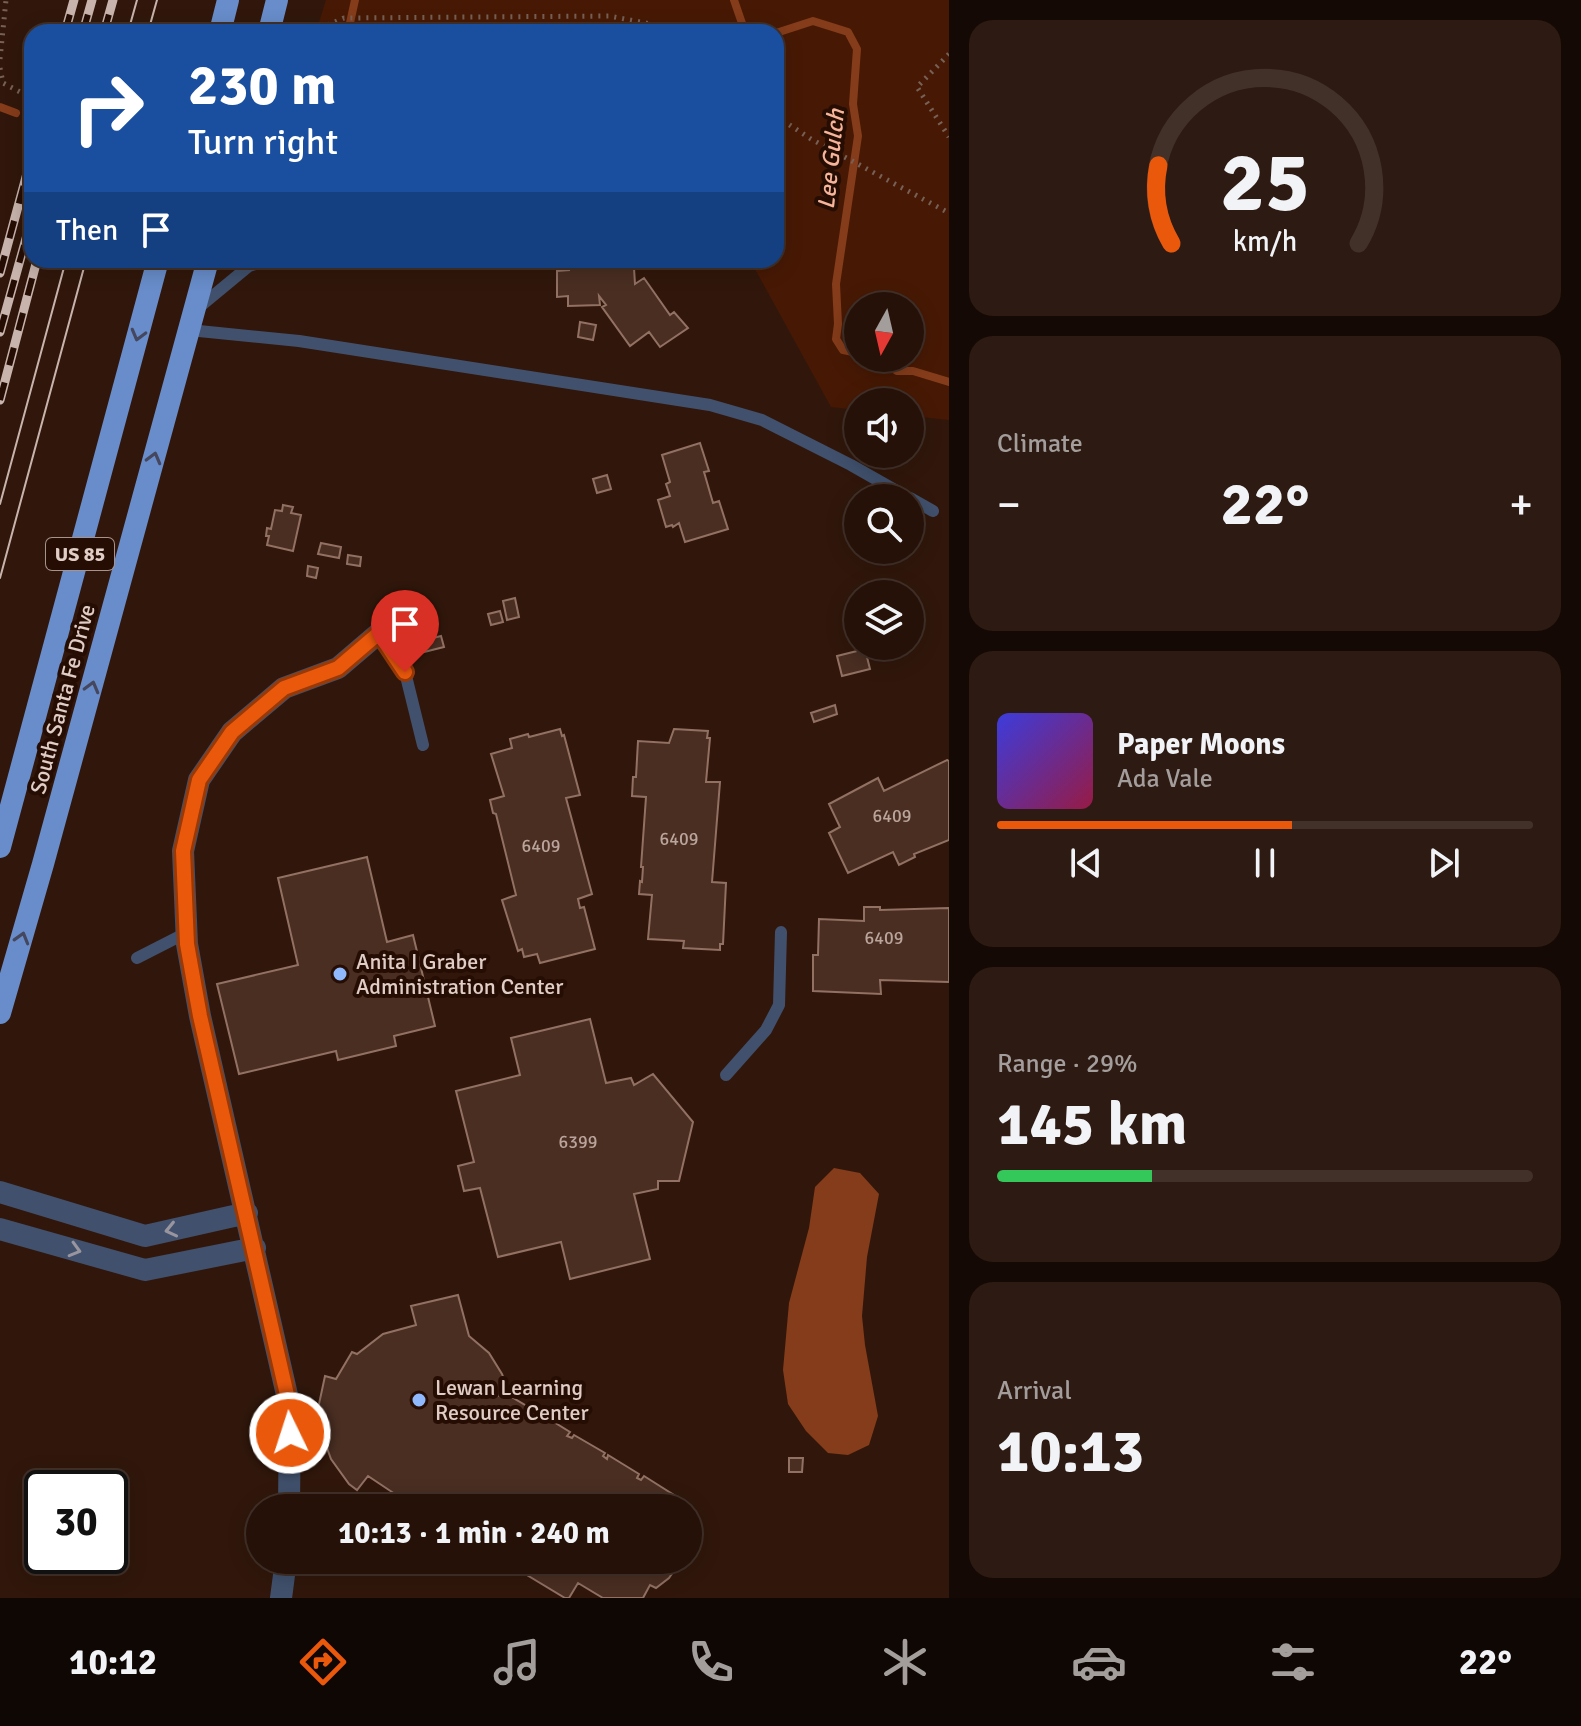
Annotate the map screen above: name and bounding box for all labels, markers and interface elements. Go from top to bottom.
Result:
text: 230 m [188,51,336,120]
icon: right [56,56,160,160]
water label: Lee Gulch [811,106,851,211]
text: Turn right [188,120,338,165]
text: 25 [1220,131,1310,233]
icon: arrive [134,208,178,252]
text: Then [56,212,118,249]
text: km/h [1233,224,1297,259]
north arrow [844,292,924,372]
map controls [844,292,924,660]
one-way arrow [131,328,147,342]
button: sound [844,388,924,468]
text: Climate [997,428,1083,460]
one-way arrow [145,451,162,465]
text: 22° [1221,468,1309,542]
text: − [997,478,1021,532]
text: + [1509,478,1533,532]
button: search [844,484,924,564]
road number: US 85 [46,538,114,570]
button: layers [844,580,924,660]
pin [371,590,439,672]
street label: South Santa Fe Drive [24,601,101,797]
icon: arrive [383,602,427,646]
one-way arrow [83,681,99,695]
text: Paper Moons [1117,726,1285,763]
text: Ada Vale [1117,763,1213,795]
house number: 6409 [873,805,911,827]
house number: 6409 [660,828,698,850]
house number: 6409 [522,835,560,857]
icon: previous [1064,841,1108,885]
icon: pause [1243,841,1287,885]
icon: next [1422,841,1466,885]
house number: 6409 [865,927,903,949]
one-way arrow [13,931,29,945]
place label: Anita I Graber Administration Center [356,948,563,1000]
marker: Anita I Graber Administration Center [331,965,349,983]
text: Range · 29% [997,1048,1138,1080]
text: 145 km [997,1088,1187,1162]
house number: 6399 [559,1131,597,1153]
one-way arrow [165,1221,178,1238]
one-way arrow [68,1241,81,1258]
place label: Lewan Learning Resource Center [435,1374,589,1426]
text: Arrival [997,1375,1072,1407]
position arrow [248,1391,332,1475]
marker: Lewan Learning Resource Center [410,1391,428,1409]
text: 10:13 [997,1415,1144,1489]
speed limit sign: 30 [24,1470,128,1574]
text: 10:13 · 1 min · 240 m [338,1515,610,1552]
icon: directions [295,1634,351,1690]
icon: music [489,1634,545,1690]
icon: phone [683,1634,739,1690]
icon: climate [877,1634,933,1690]
icon: car [1071,1634,1127,1690]
icon: filters [1265,1634,1321,1690]
text: 10:12 [69,1640,157,1685]
text: 22° [1459,1640,1512,1685]

